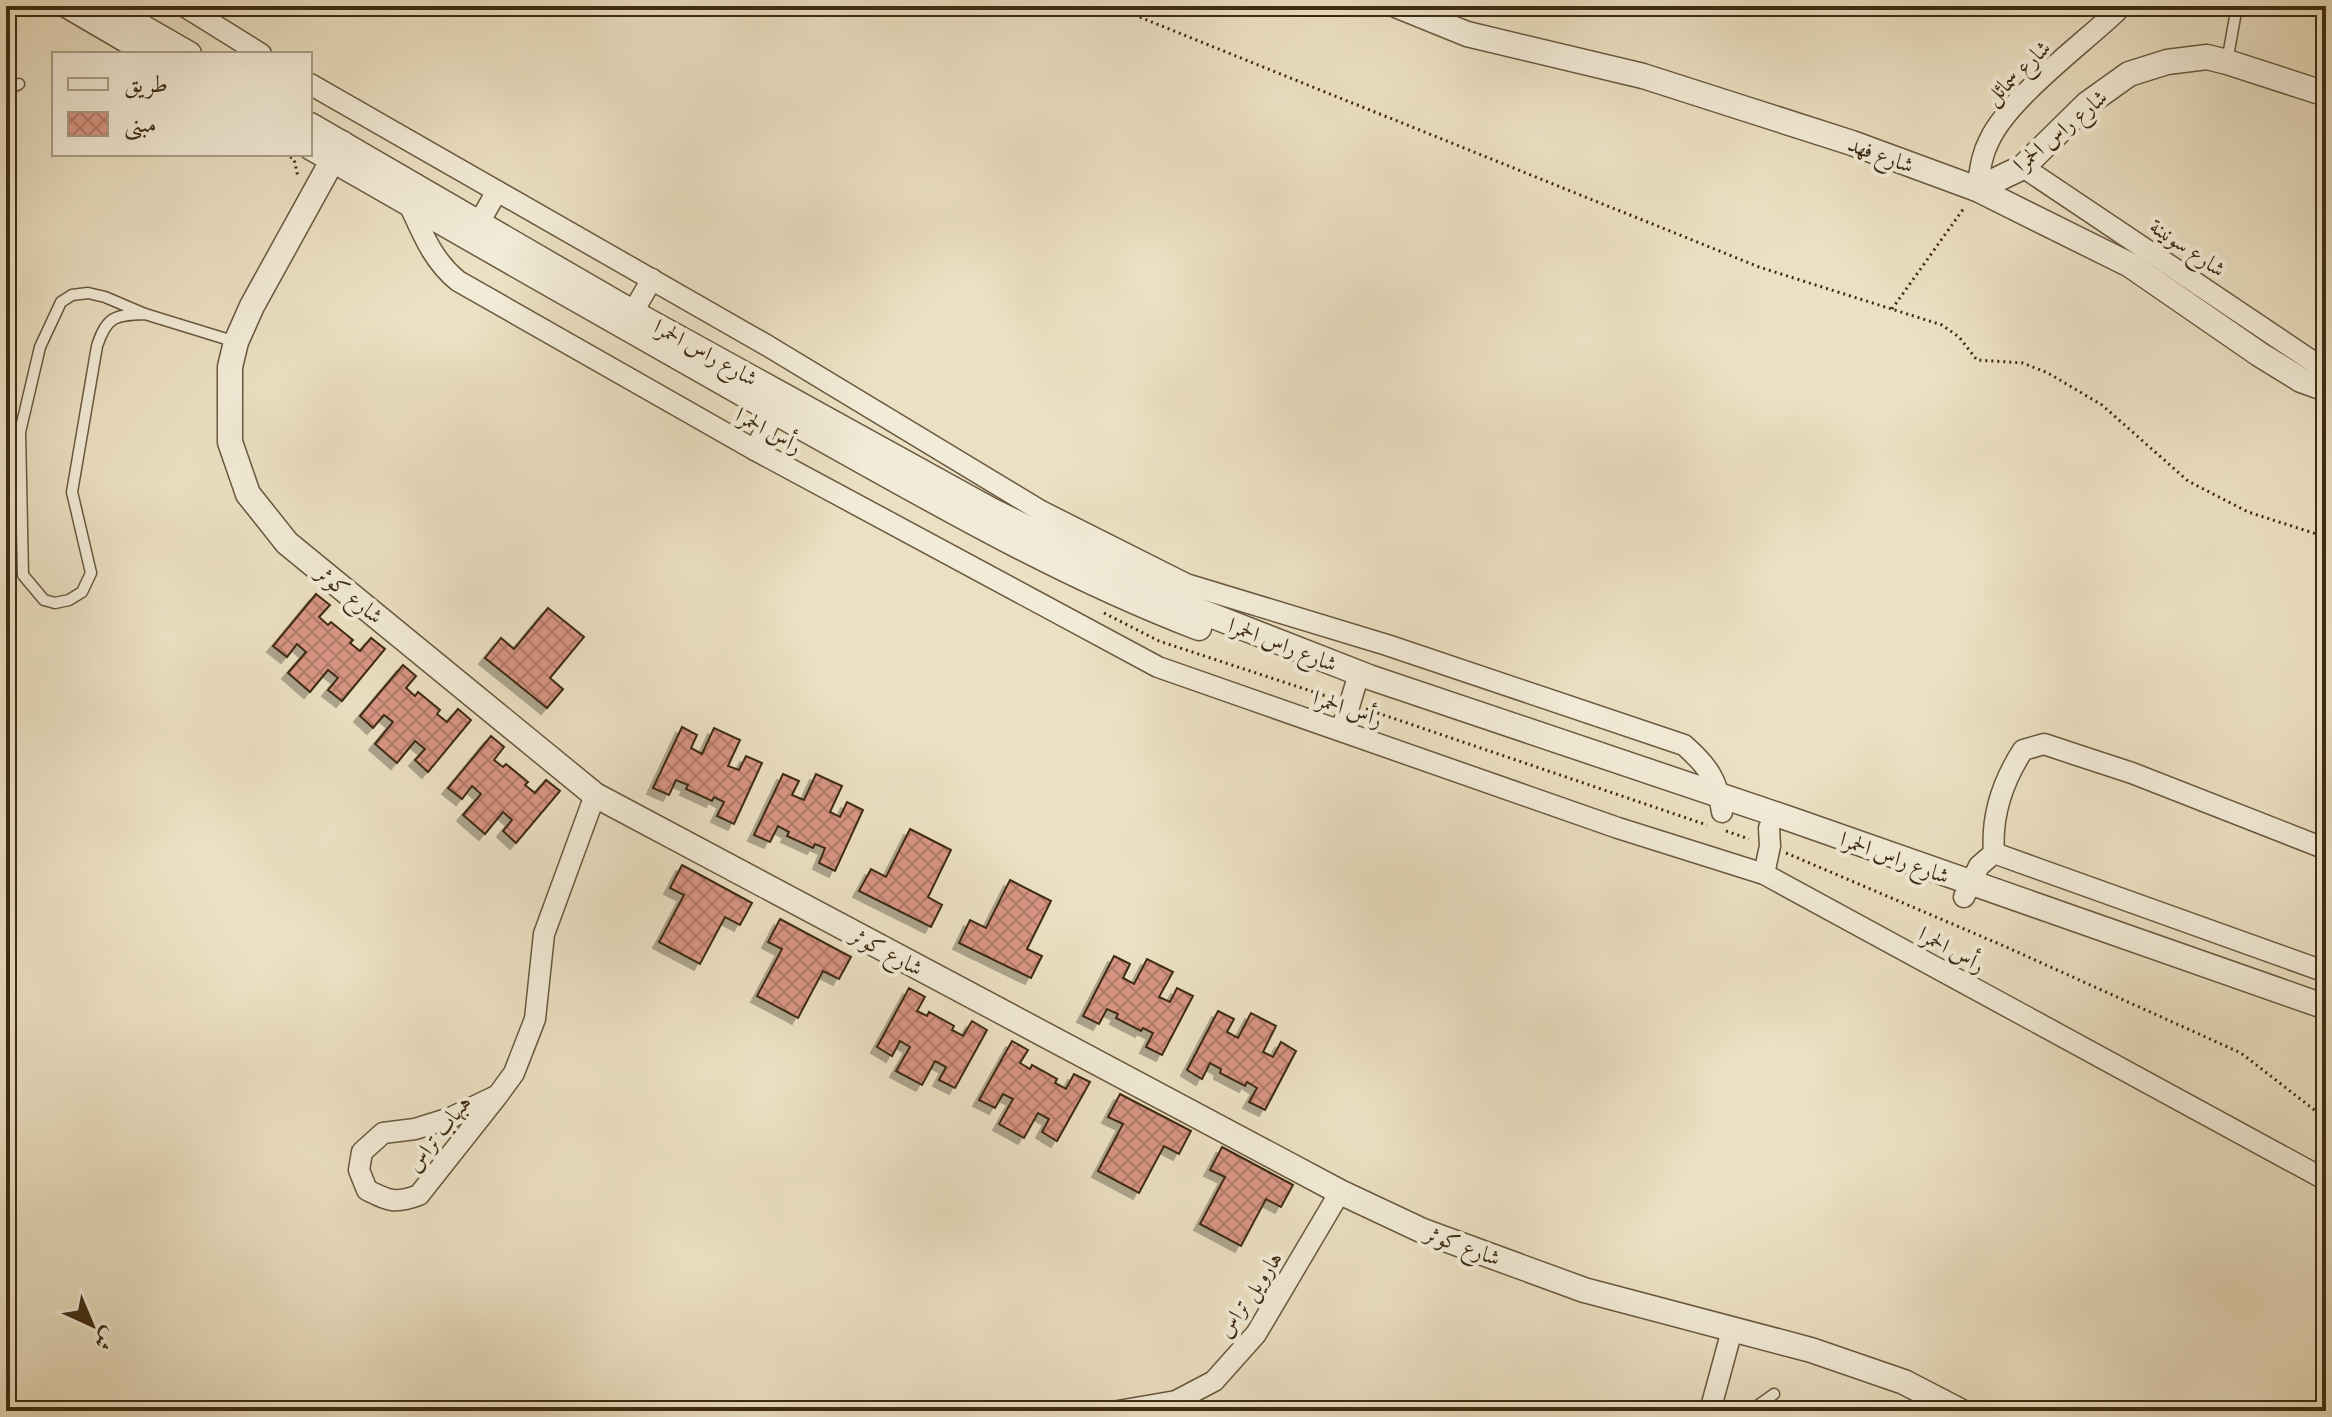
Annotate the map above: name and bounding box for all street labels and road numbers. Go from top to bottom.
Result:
street label: شارع سمائل [1979,35,2060,114]
street label: شارع راس الحمرا [2008,84,2116,181]
street label: شارع فهد [1842,131,1917,184]
street label: شارع سونينة [2142,213,2230,287]
street label: شارع راس الحمرا [647,314,762,396]
street label: رأس الحمرا [730,399,808,461]
street label: شارع كوثر [306,559,388,633]
street label: شارع راس الحمرا [1223,612,1341,682]
street label: رأس الحمرا [1309,682,1387,734]
street label: شارع راس الحمرا [1835,826,1953,894]
street label: رأس الحمرا [1913,918,1991,980]
street label: شارع كوثر [842,921,927,986]
street label: هبهاب تراس [401,1090,478,1178]
street label: شارع كوثر [1418,1220,1504,1276]
street label: هارويل تراس [1212,1247,1290,1344]

